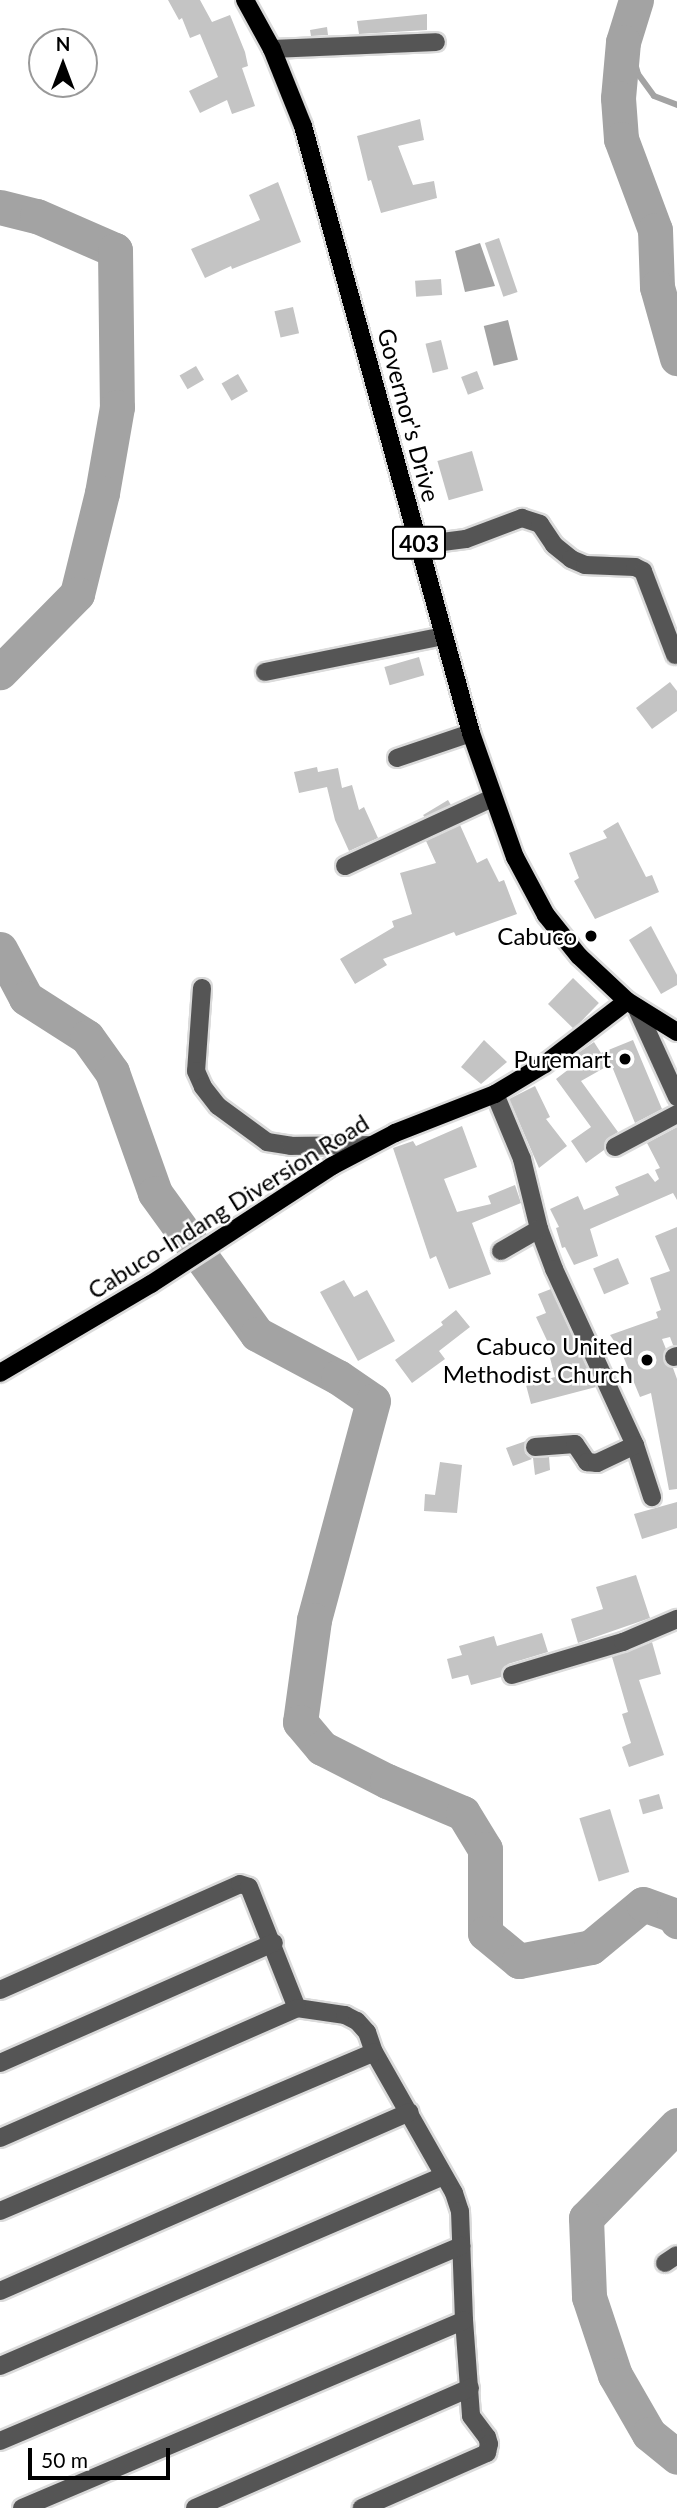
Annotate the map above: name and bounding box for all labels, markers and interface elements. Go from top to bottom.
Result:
north arrow [28,28,98,98]
text: N [56,32,70,55]
street label: Governor's Drive [372,325,446,505]
road number: 403 [391,524,447,562]
place label: Cabuco [497,922,577,950]
marker: Cabuco [583,928,599,944]
place label: Puremart [513,1045,611,1073]
marker: Puremart [617,1051,633,1067]
street label: Cabuco-Indang Diversion Road [82,1108,374,1304]
place label: Cabuco United Methodist Church [443,1332,633,1388]
marker: Cabuco United Methodist Church [639,1352,655,1368]
scale bar [32,2434,173,2478]
text: 50 m [41,2447,88,2472]

